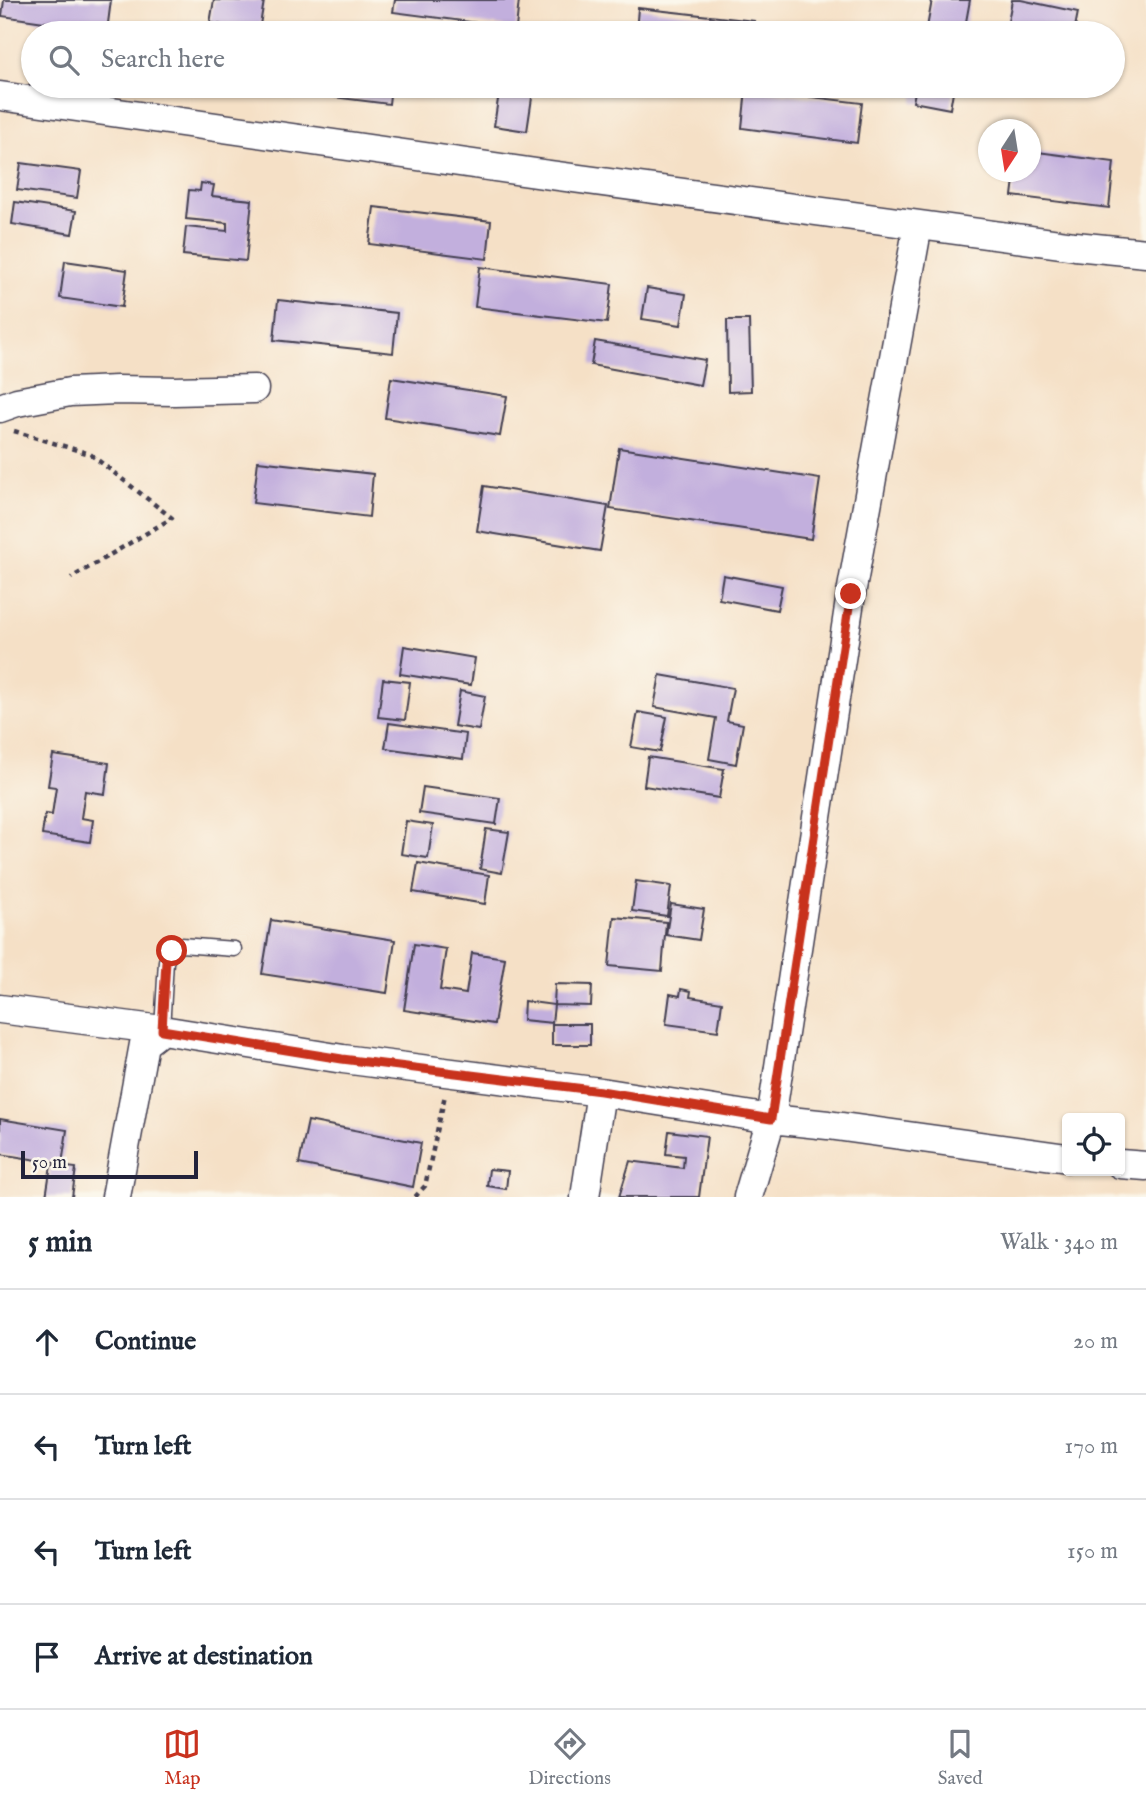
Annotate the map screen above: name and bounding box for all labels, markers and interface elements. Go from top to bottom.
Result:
search box [21,21,1125,98]
icon: search [45,41,83,79]
text: Search here [101,43,225,76]
north arrow [978,119,1041,182]
route end [835,578,866,609]
route start [156,935,187,966]
map controls [1062,1113,1125,1176]
button: locate [1062,1113,1125,1176]
scale bar [21,1148,198,1180]
text: 50 m [32,1151,67,1175]
text: 5 min [28,1224,93,1262]
text: Walk · 340 m [1000,1228,1118,1257]
icon: ahead [28,1323,66,1361]
text: Continue [95,1325,196,1358]
text: 20 m [1073,1327,1118,1356]
icon: left [28,1428,66,1466]
text: Turn left [95,1430,192,1463]
text: 170 m [1065,1432,1118,1461]
icon: left [28,1533,66,1571]
text: Turn left [95,1535,192,1568]
text: 150 m [1067,1537,1118,1566]
icon: arrive [28,1638,66,1676]
text: Arrive at destination [95,1640,313,1673]
tab: Map [163,1725,201,1791]
tab: Directions [528,1725,611,1791]
tab: Saved [938,1725,983,1791]

